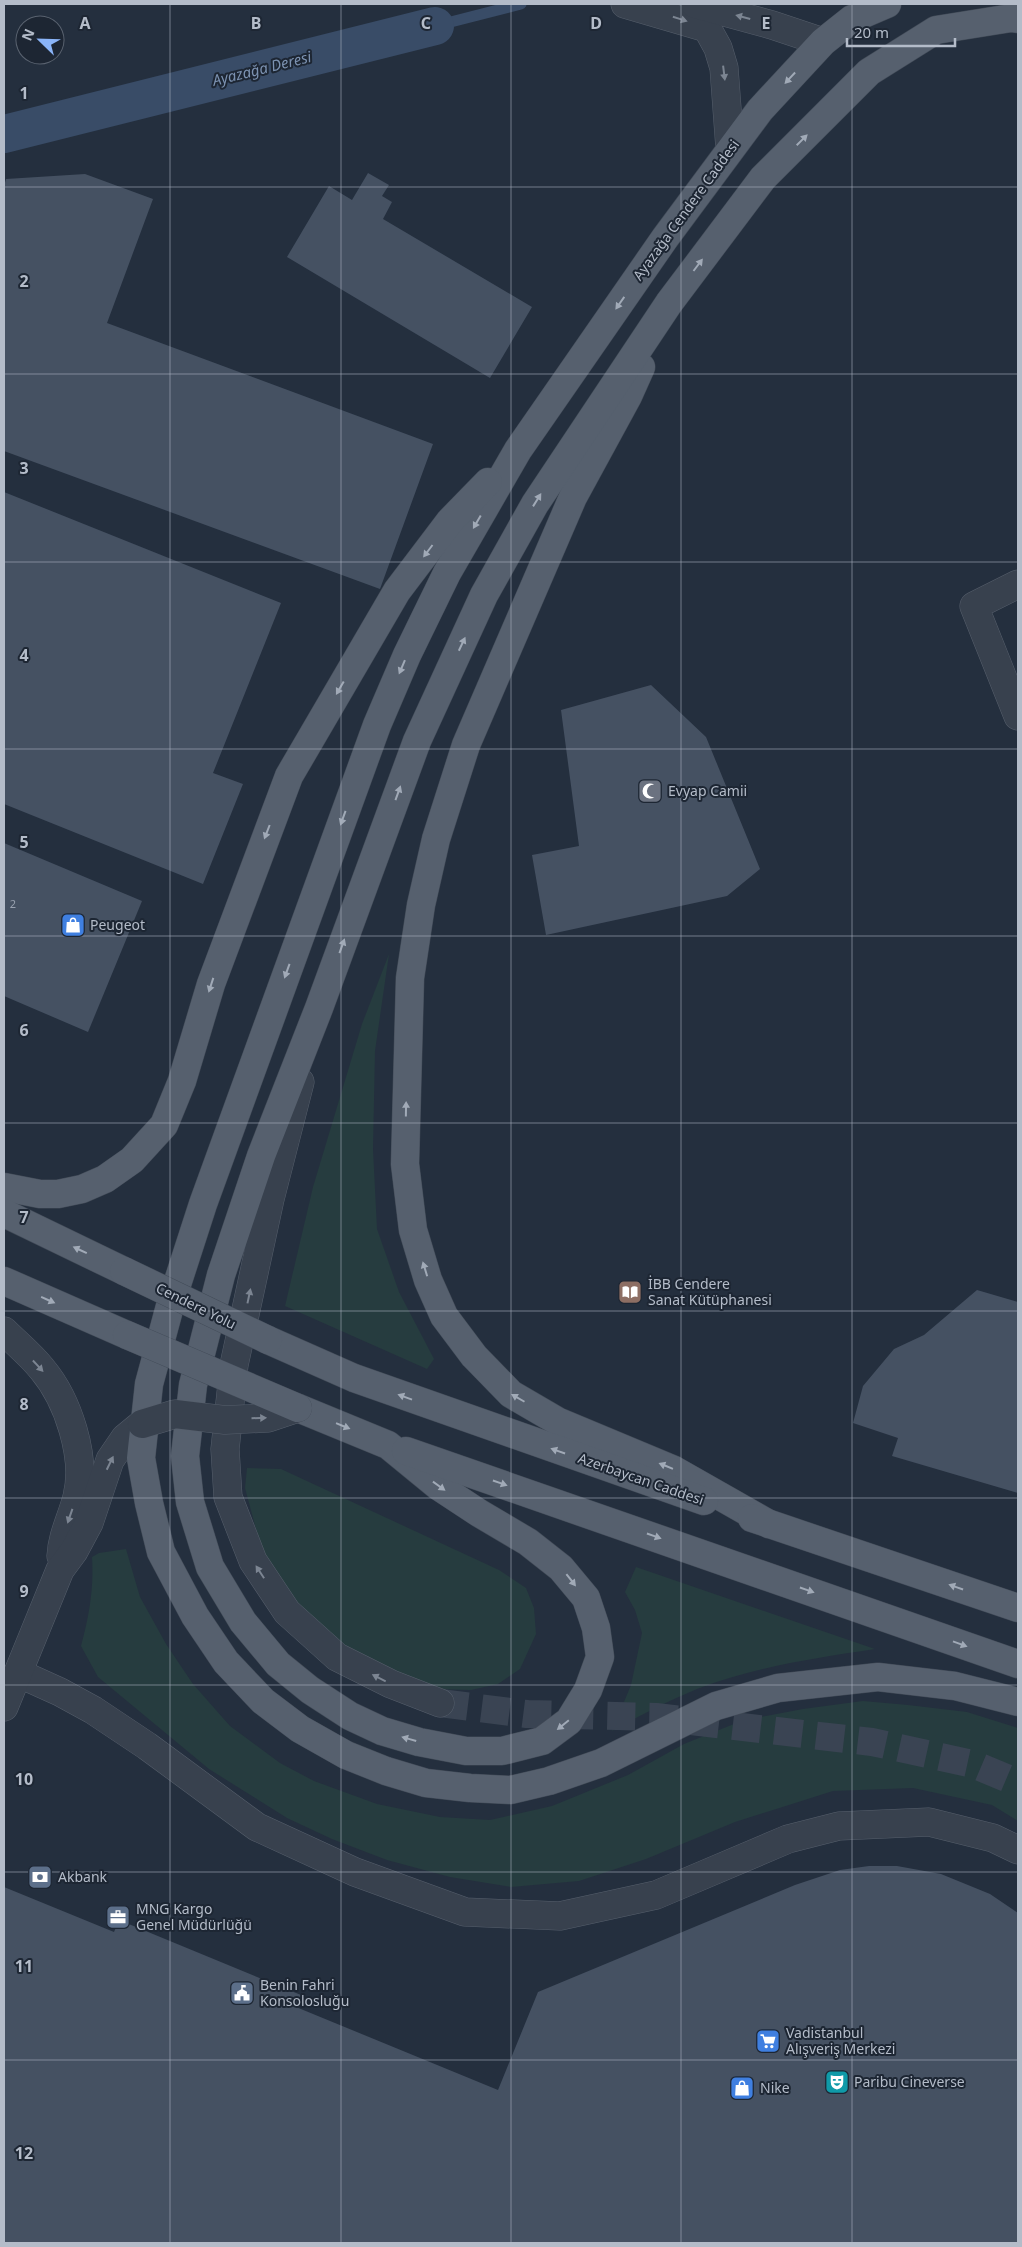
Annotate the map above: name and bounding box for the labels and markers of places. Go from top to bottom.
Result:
mosque icon: Evyap Camii [637,778,663,804]
place label: Evyap Camii [668,781,747,800]
shop icon: Peugeot [60,912,86,938]
place label: Peugeot [90,915,145,934]
place label: İBB Cendere Sanat Kütüphanesi [648,1274,772,1309]
library icon: İBB Cendere Sanat Kütüphanesi [617,1279,643,1305]
bank icon: Akbank [27,1864,53,1890]
place label: Akbank [58,1867,108,1886]
place label: MNG Kargo Genel Müdürlüğü [136,1899,252,1934]
office icon: MNG Kargo Genel Müdürlüğü [105,1904,131,1930]
place label: Benin Fahri Konsolosluğu [260,1975,349,2010]
public building icon: Benin Fahri Konsolosluğu [229,1980,255,2006]
place label: Vadistanbul Alışveriş Merkezi [786,2023,895,2058]
supermarket icon: Vadistanbul Alışveriş Merkezi [755,2028,781,2054]
theatre icon: Paribu Cineverse [824,2069,850,2095]
place label: Paribu Cineverse [854,2072,965,2091]
shop icon: Nike [729,2075,755,2101]
place label: Nike [760,2078,790,2097]

